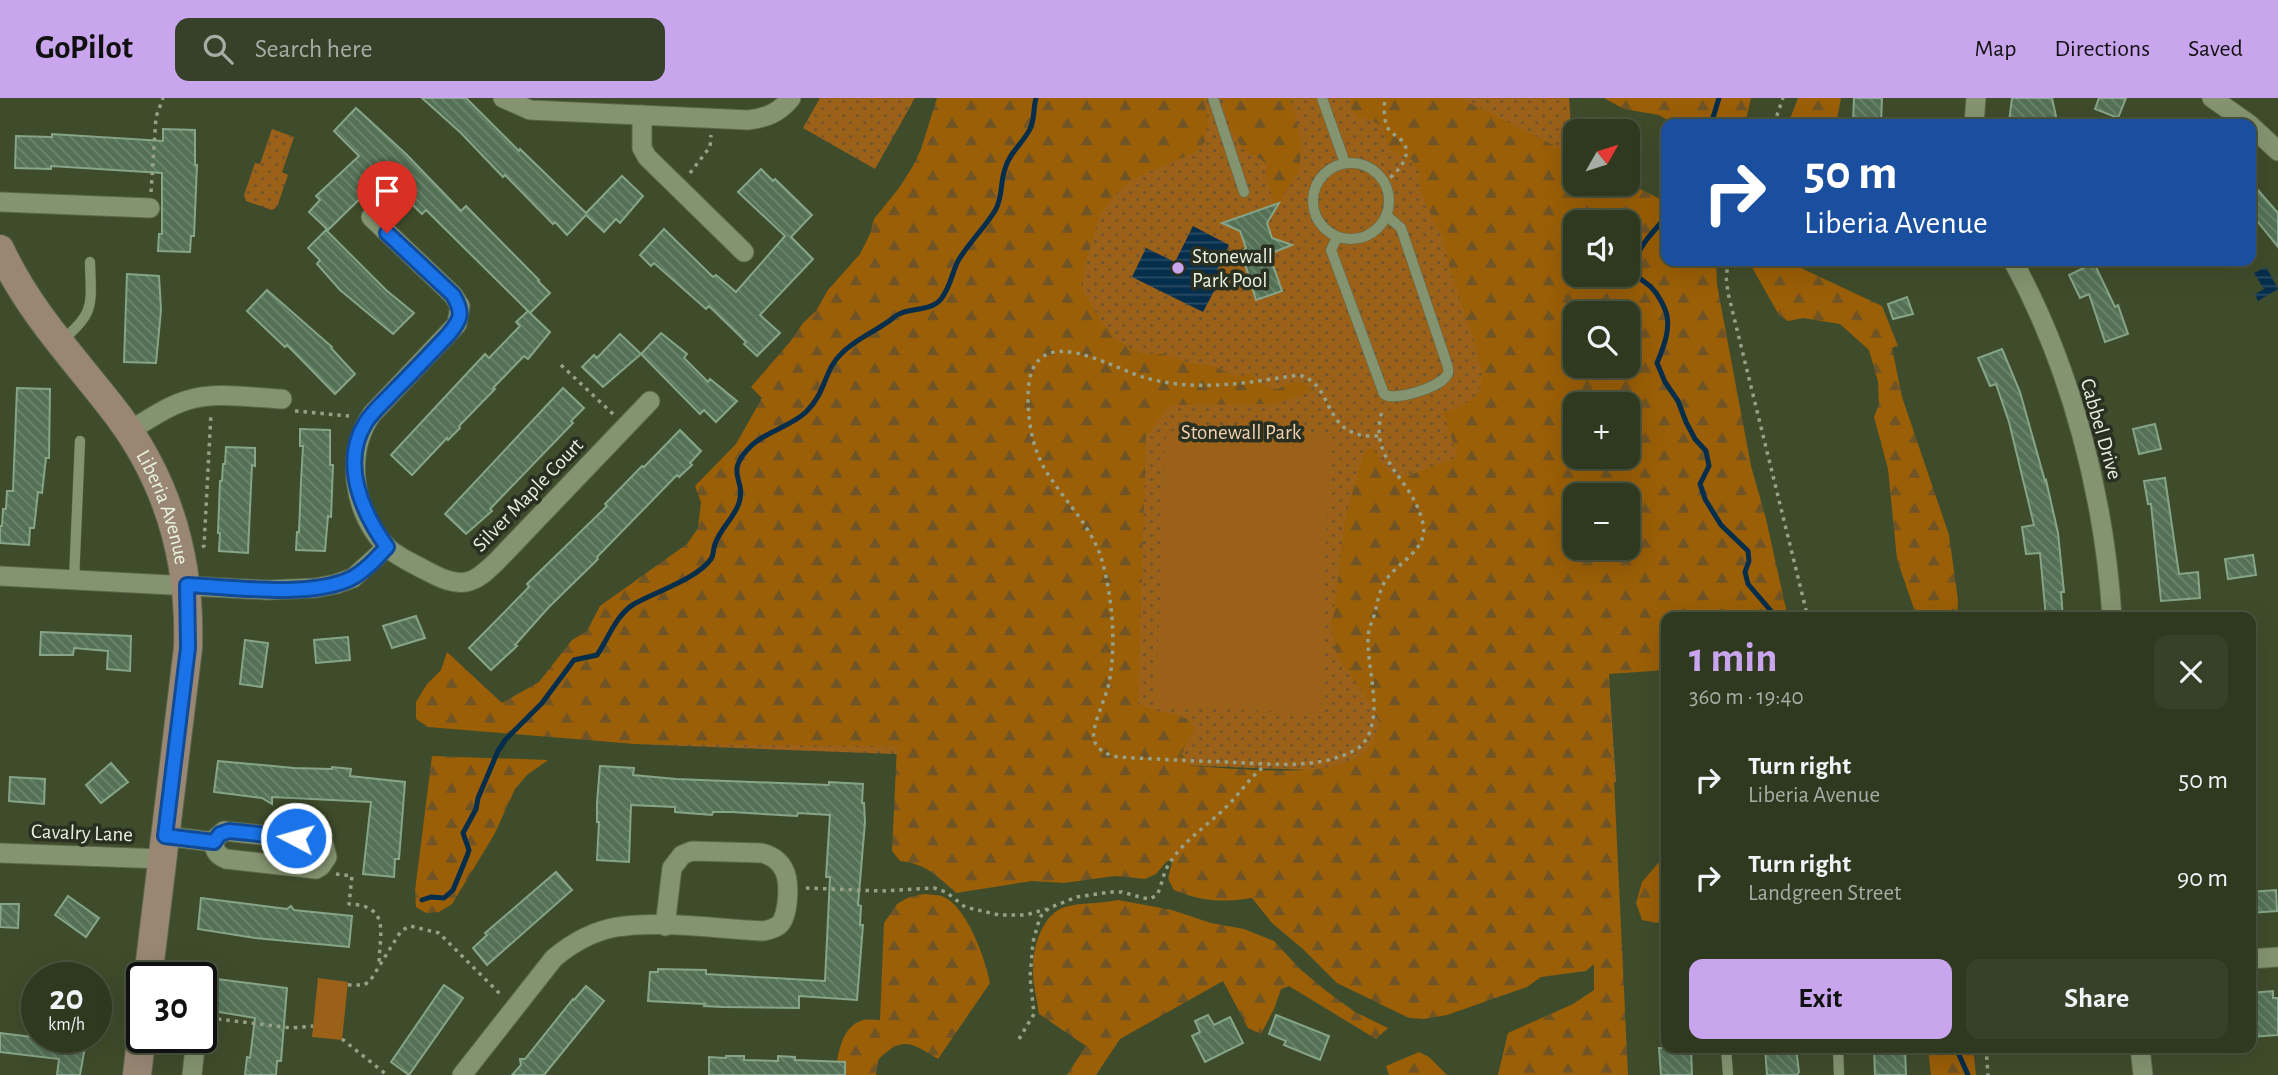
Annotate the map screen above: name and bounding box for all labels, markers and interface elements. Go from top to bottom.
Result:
search box [175,18,665,81]
icon: search [199,30,237,68]
text: GoPilot [35,32,133,65]
text: Search here [255,36,372,62]
text: Map [1974,37,2016,61]
text: Directions [2054,37,2150,61]
text: Saved [2188,37,2243,61]
north arrow [1563,119,1640,196]
map controls [1563,119,1640,560]
icon: right [1689,147,1780,238]
text: 50 m [1804,149,1898,198]
pin [357,161,417,233]
icon: arrive [368,172,406,210]
text: Liberia Avenue [1804,207,1988,239]
button: sound [1563,210,1640,287]
place label: Stonewall Park Pool [1192,246,1273,291]
marker: Stonewall Park Pool [1170,260,1186,276]
button: search [1563,301,1640,378]
street label: Cabbel Drive [2077,376,2125,482]
button: + [1563,392,1640,469]
park label: Stonewall Park [1181,422,1302,443]
street label: Silver Maple Court [469,434,587,556]
street label: Liberia Avenue [133,446,193,566]
button: − [1563,483,1640,560]
button: close [2154,635,2228,709]
text: 1 min [1689,637,1778,679]
text: 360 m · 19:40 [1689,686,1804,709]
text: Turn right [1748,753,1851,779]
icon: right [1689,761,1727,799]
text: 50 m [2178,767,2228,793]
text: Liberia Avenue [1748,784,1880,807]
position arrow [259,801,333,875]
street label: Cavalry Lane [31,821,133,845]
text: Turn right [1748,851,1851,877]
icon: right [1689,859,1727,897]
text: 90 m [2177,865,2228,891]
text: Landgreen Street [1748,882,1901,905]
button: Exit [1689,959,1952,1039]
button: Share [1966,959,2228,1039]
speed limit sign: 30 [126,962,217,1053]
text: 20 [49,981,84,1016]
text: km/h [48,1016,85,1034]

